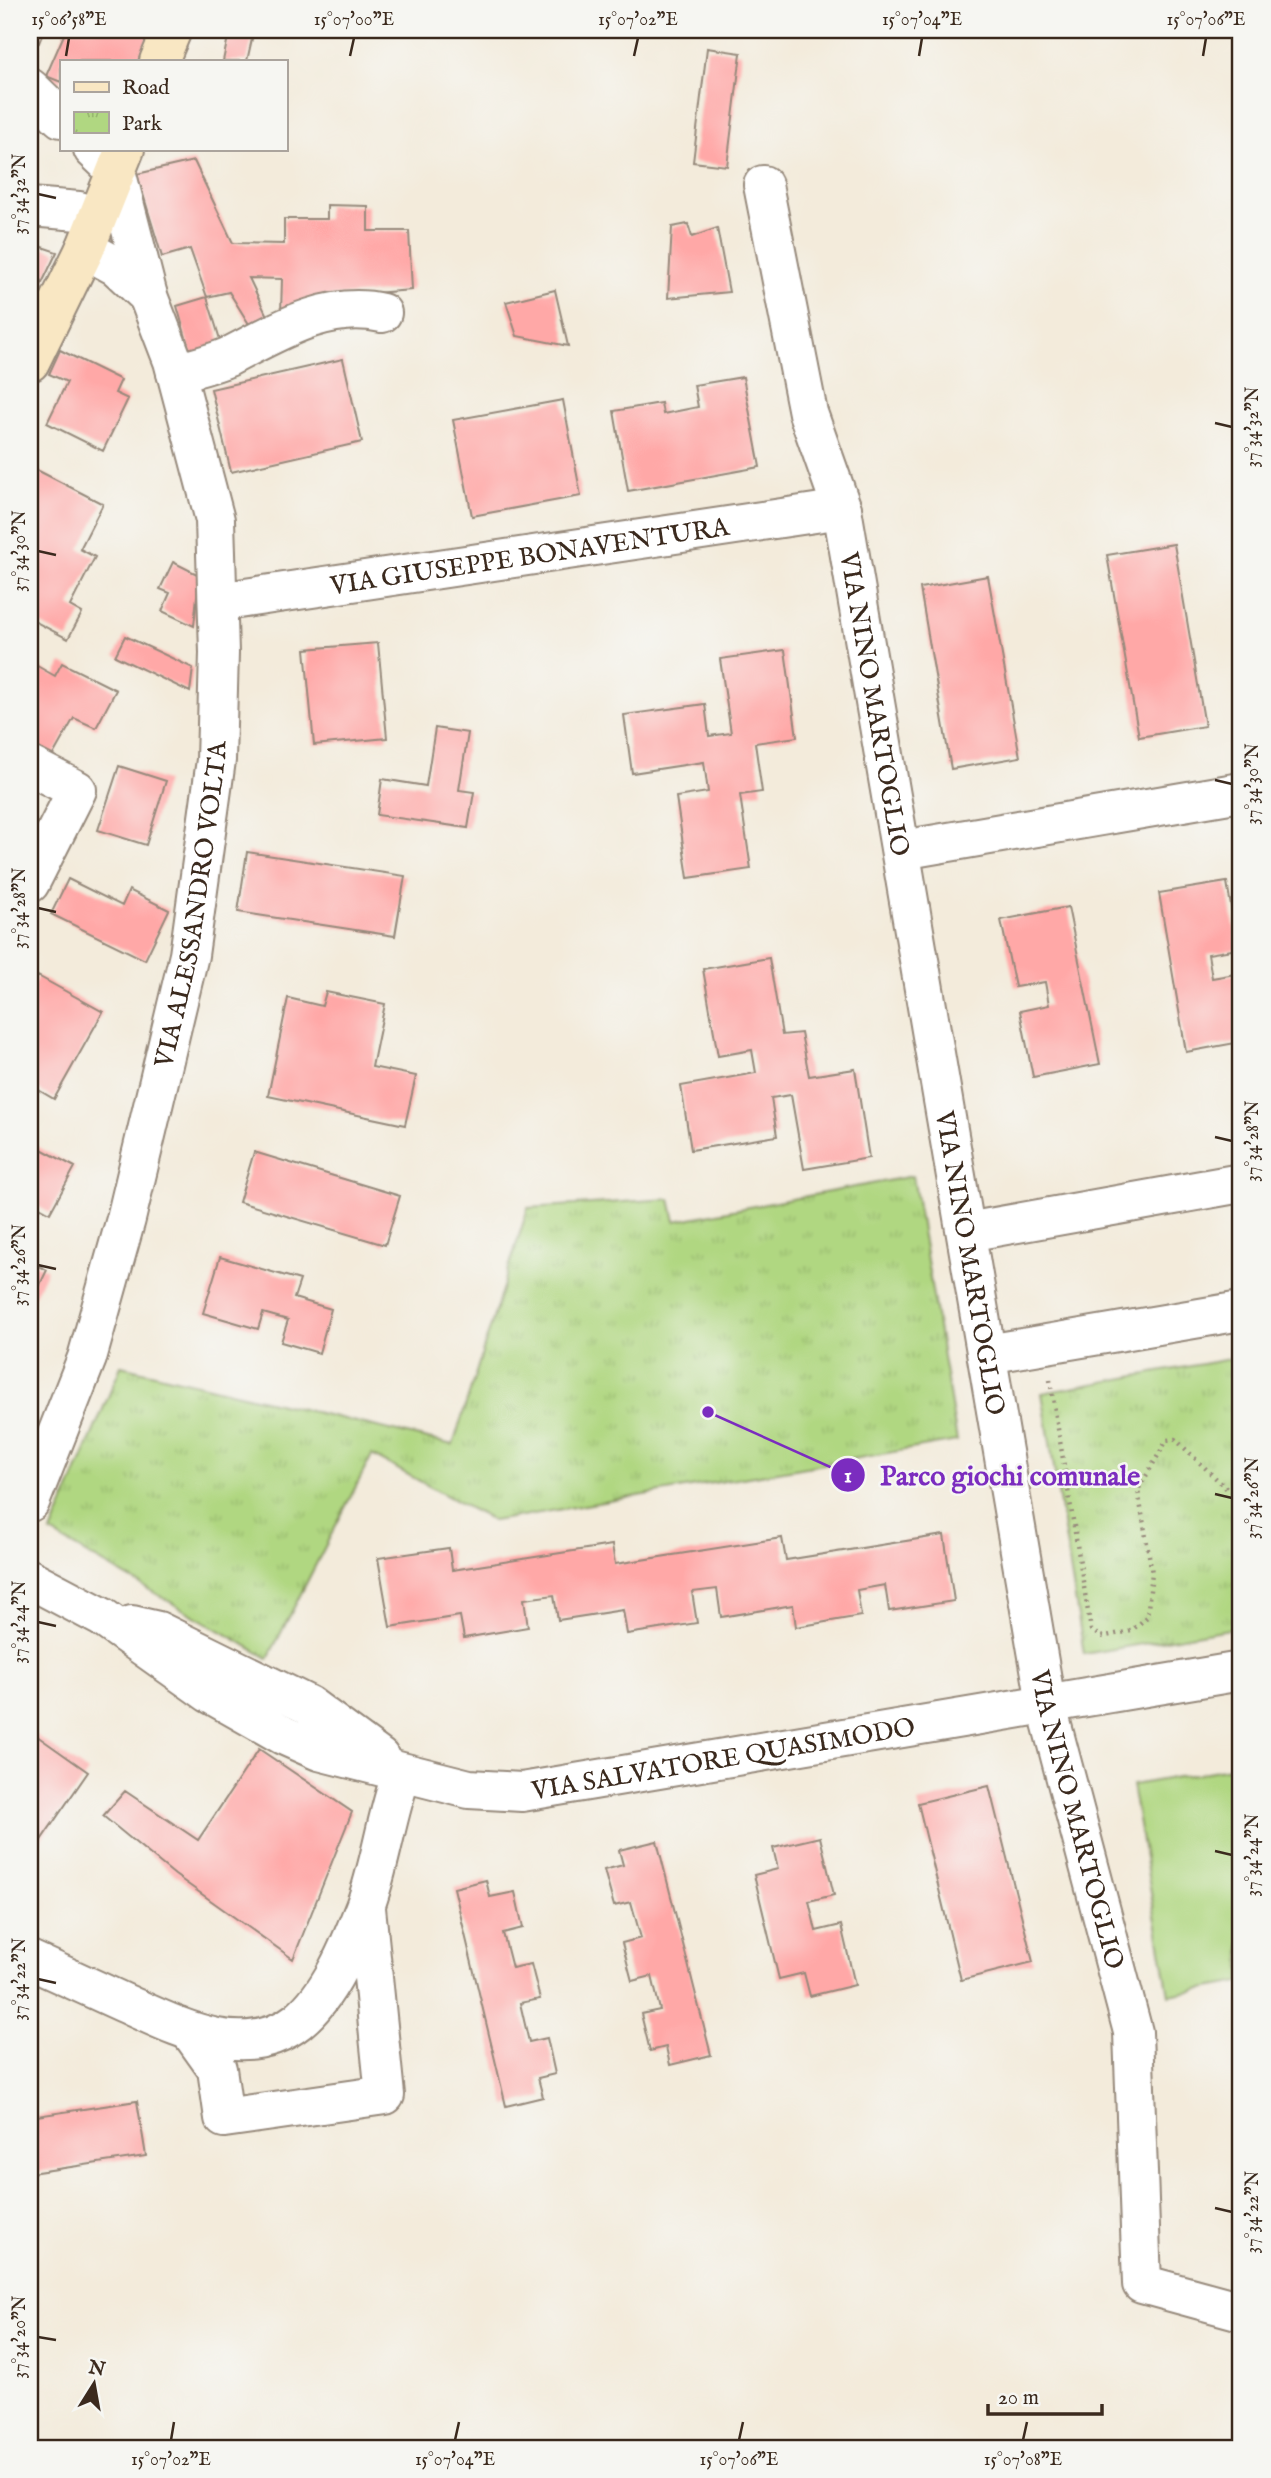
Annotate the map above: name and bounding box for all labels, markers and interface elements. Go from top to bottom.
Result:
text: 15°06'58"E [31,9,107,32]
text: 15°07'00"E [314,9,394,32]
text: 15°07'02"E [598,9,678,32]
text: 15°07'04"E [882,9,962,32]
text: 15°07'06"E [1166,9,1246,32]
legend [60,60,287,150]
text: Road [122,75,170,102]
text: Park [122,111,163,138]
text: 37°34'32"N [9,153,32,235]
text: 37°34'32"N [1242,386,1265,468]
text: 37°34'30"N [9,510,32,592]
street label: VIA GIUSEPPE BONAVENTURA [327,511,733,603]
street label: VIA NINO MARTOGLIO [831,549,916,859]
street label: VIA ALESSANDRO VOLTA [147,739,235,1072]
text: 37°34'30"N [1242,743,1265,825]
text: 37°34'28"N [9,867,32,949]
text: 37°34'28"N [1242,1100,1265,1182]
street label: VIA NINO MARTOGLIO [927,1108,1012,1418]
text: 37°34'26"N [9,1224,32,1306]
callout: Parco giochi comunale [831,1450,1154,1499]
text: 37°34'26"N [1242,1457,1265,1539]
text: Parco giochi comunale [880,1460,1140,1495]
text: 1 [844,1463,852,1490]
text: 37°34'24"N [9,1580,32,1664]
street label: VIA NINO MARTOGLIO [1022,1666,1131,1973]
street label: VIA SALVATORE QUASIMODO [528,1711,918,1808]
text: 37°34'24"N [1242,1813,1265,1897]
text: 37°34'22"N [9,1937,32,2020]
text: 37°34'22"N [1242,2170,1265,2253]
text: 37°34'20"N [9,2295,32,2379]
north arrow [60,2348,130,2418]
text: N [86,2356,108,2383]
scale bar [988,2373,1101,2417]
text: 20 m [998,2385,1039,2412]
text: 15°07'02"E [131,2449,211,2472]
text: 15°07'04"E [415,2449,495,2472]
text: 15°07'06"E [699,2449,779,2472]
text: 15°07'08"E [984,2449,1062,2472]

